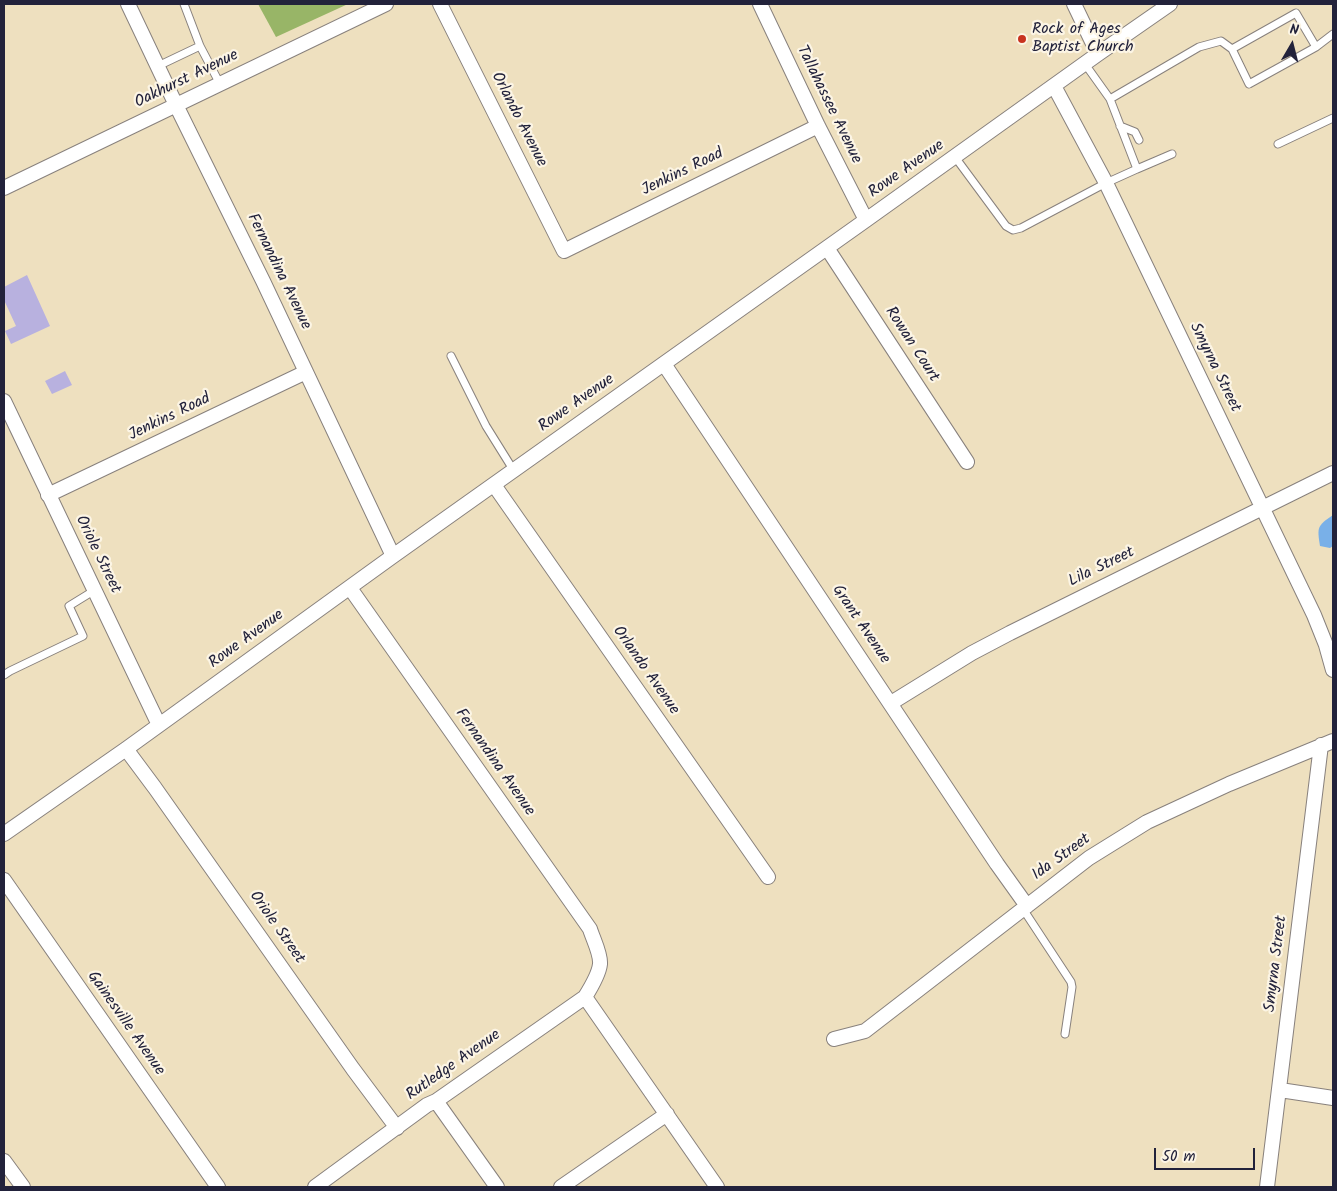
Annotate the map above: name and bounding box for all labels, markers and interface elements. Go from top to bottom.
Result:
text: N [1288,19,1300,42]
place label: Rock of Ages Baptist Church [1032,20,1134,58]
north arrow [1267,20,1317,70]
marker: Rock of Ages Baptist Church [1016,33,1028,45]
street label: Tallahassee Avenue [791,43,865,167]
street label: Oakhurst Avenue [132,47,242,113]
street label: Orlando Avenue [486,69,550,171]
street label: Rowe Avenue [865,137,949,203]
street label: Jenkins Road [639,145,727,201]
street label: Fernandina Avenue [242,211,314,333]
street label: Rowan Court [880,304,942,386]
street label: Smyrna Street [1184,320,1244,416]
street label: Rowe Avenue [535,371,619,437]
street label: Jenkins Road [126,390,214,446]
street label: Oriole Street [70,513,124,597]
street label: Lila Street [1066,544,1138,592]
street label: Grant Avenue [827,582,893,668]
street label: Rowe Avenue [206,606,288,674]
street label: Orlando Avenue [607,623,683,719]
street label: Fernandina Avenue [450,706,538,820]
street label: Ida Street [1029,830,1095,886]
street label: Oriole Street [244,888,308,968]
street label: Smyrna Street [1262,915,1292,1013]
street label: Gainesville Avenue [82,968,168,1080]
street label: Rutledge Avenue [403,1026,505,1106]
scale bar [1157,1138,1258,1170]
text: 50 m [1162,1145,1196,1169]

